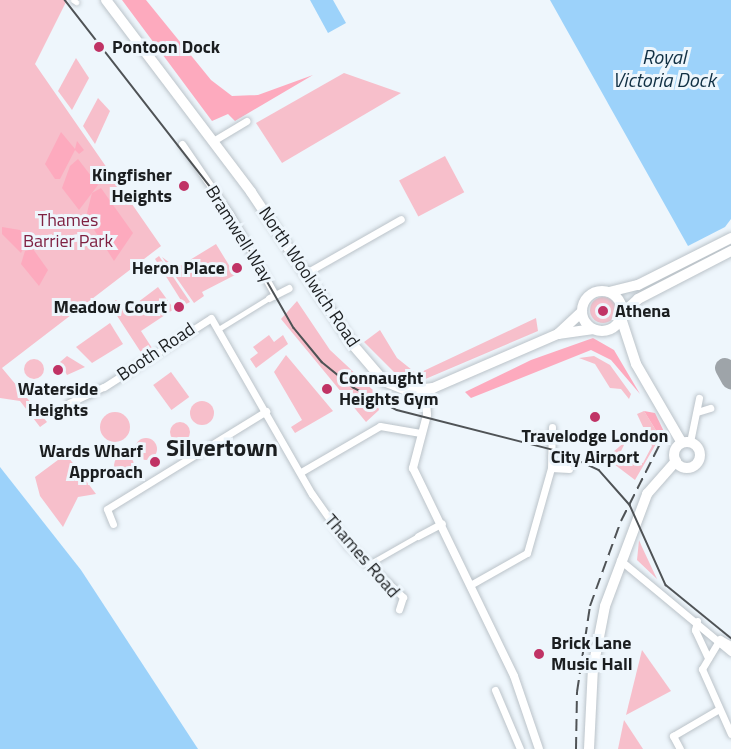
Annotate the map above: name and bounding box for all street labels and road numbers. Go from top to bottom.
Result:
street label: Bramwell Way [201,182,277,286]
street label: North Woolwich Road [254,203,364,351]
street label: Booth Road [113,318,199,386]
street label: Thames Road [320,510,404,602]

